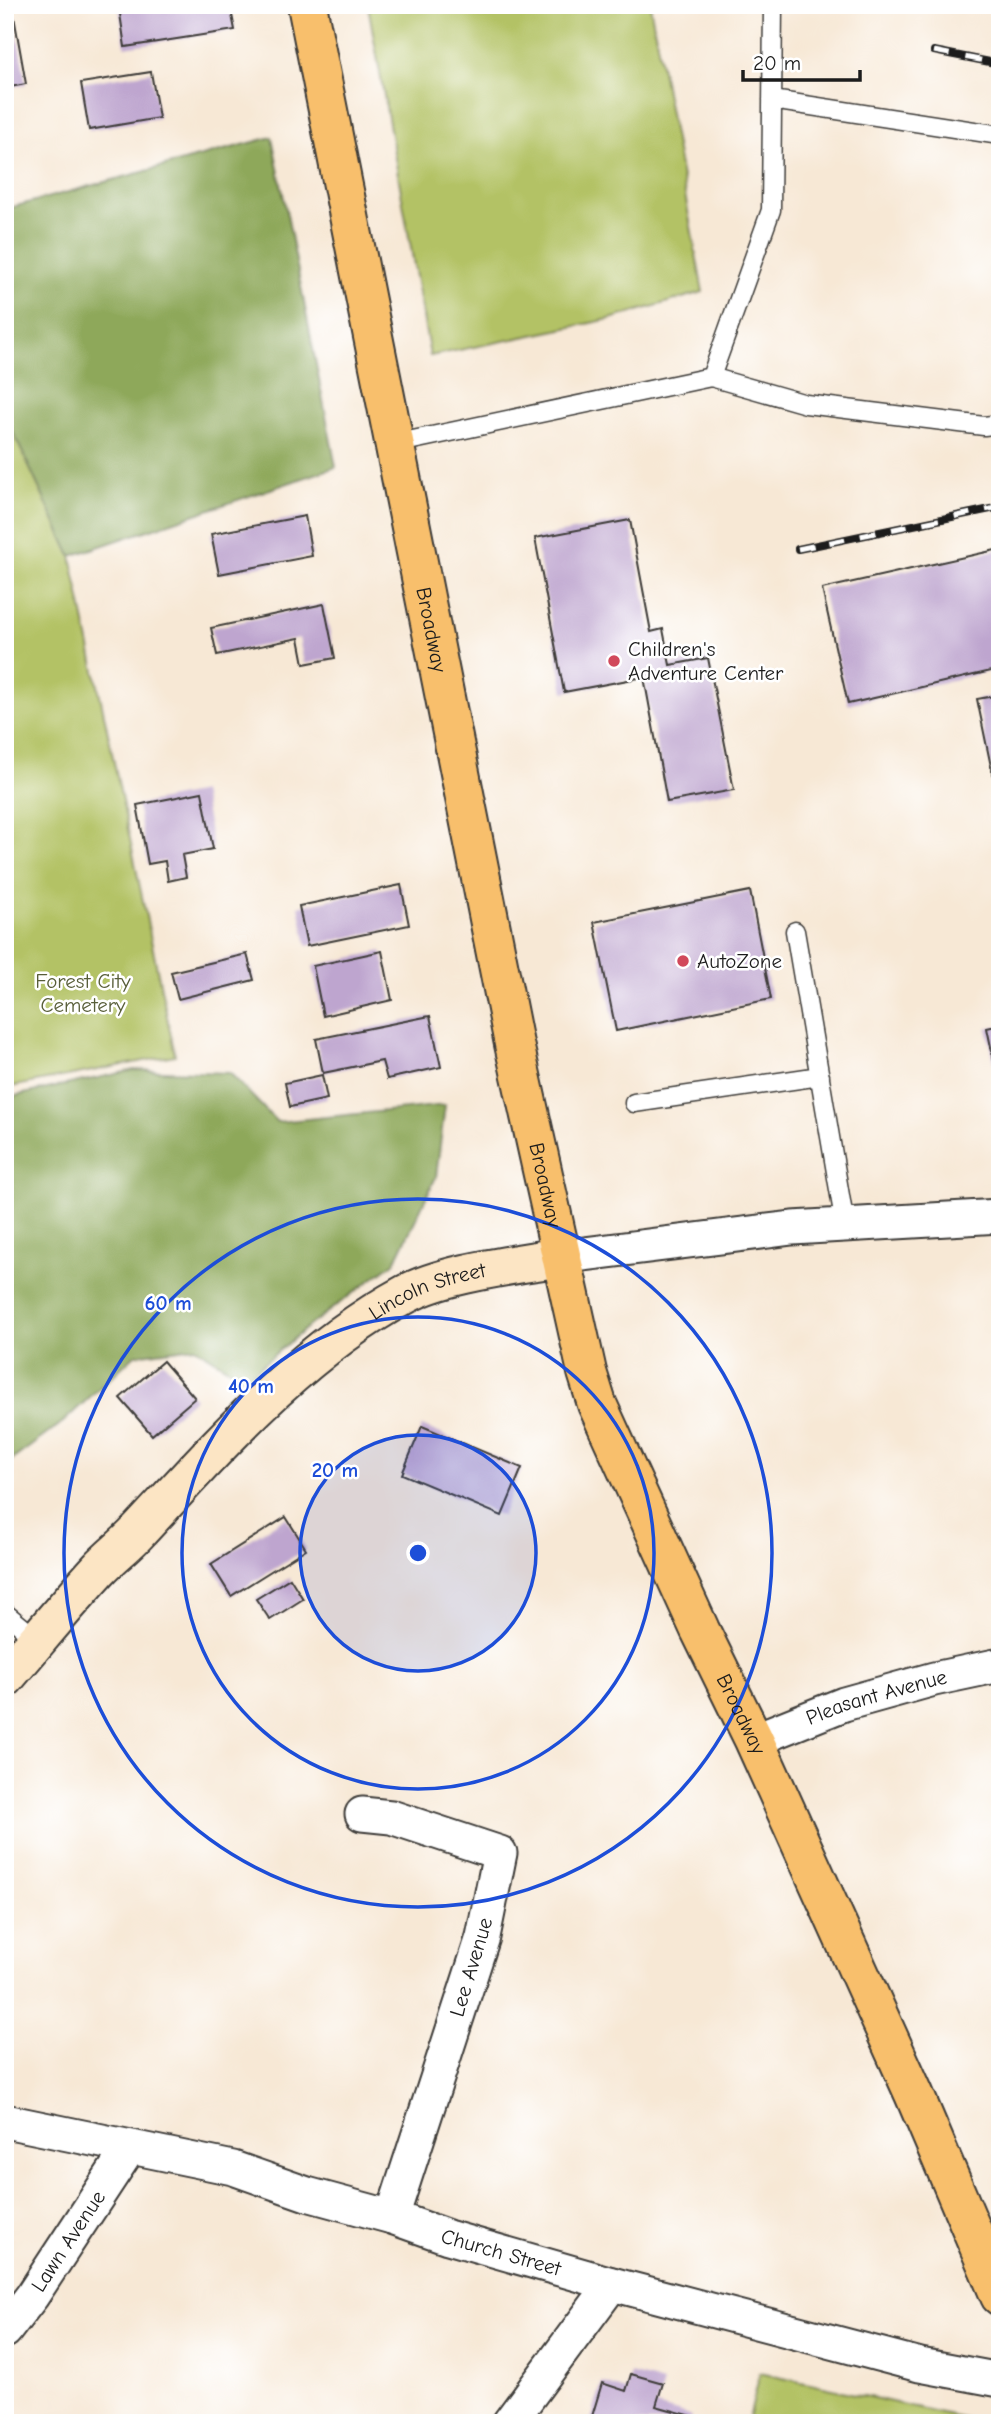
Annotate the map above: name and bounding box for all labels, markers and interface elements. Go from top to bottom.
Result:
scale bar [743,38,860,82]
text: 20 m [753,51,801,75]
street label: Broadway [411,585,452,675]
place label: Children's Adventure Center [628,637,784,685]
marker: Children's Adventure Center [606,653,622,669]
place label: AutoZone [697,949,782,973]
marker: AutoZone [675,953,691,969]
park label: Forest City Cemetery [35,969,131,1017]
street label: Broadway [524,1140,567,1231]
street label: Lincoln Street [364,1258,489,1325]
text: 60 m [144,1291,192,1315]
text: 40 m [228,1374,274,1398]
text: 20 m [312,1458,358,1482]
centre of rings [406,1541,430,1565]
street label: Pleasant Avenue [803,1665,949,1730]
street label: Broadway [711,1670,771,1759]
street label: Lee Avenue [445,1915,497,2019]
street label: Lawn Avenue [26,2186,110,2296]
street label: Church Street [438,2223,565,2281]

